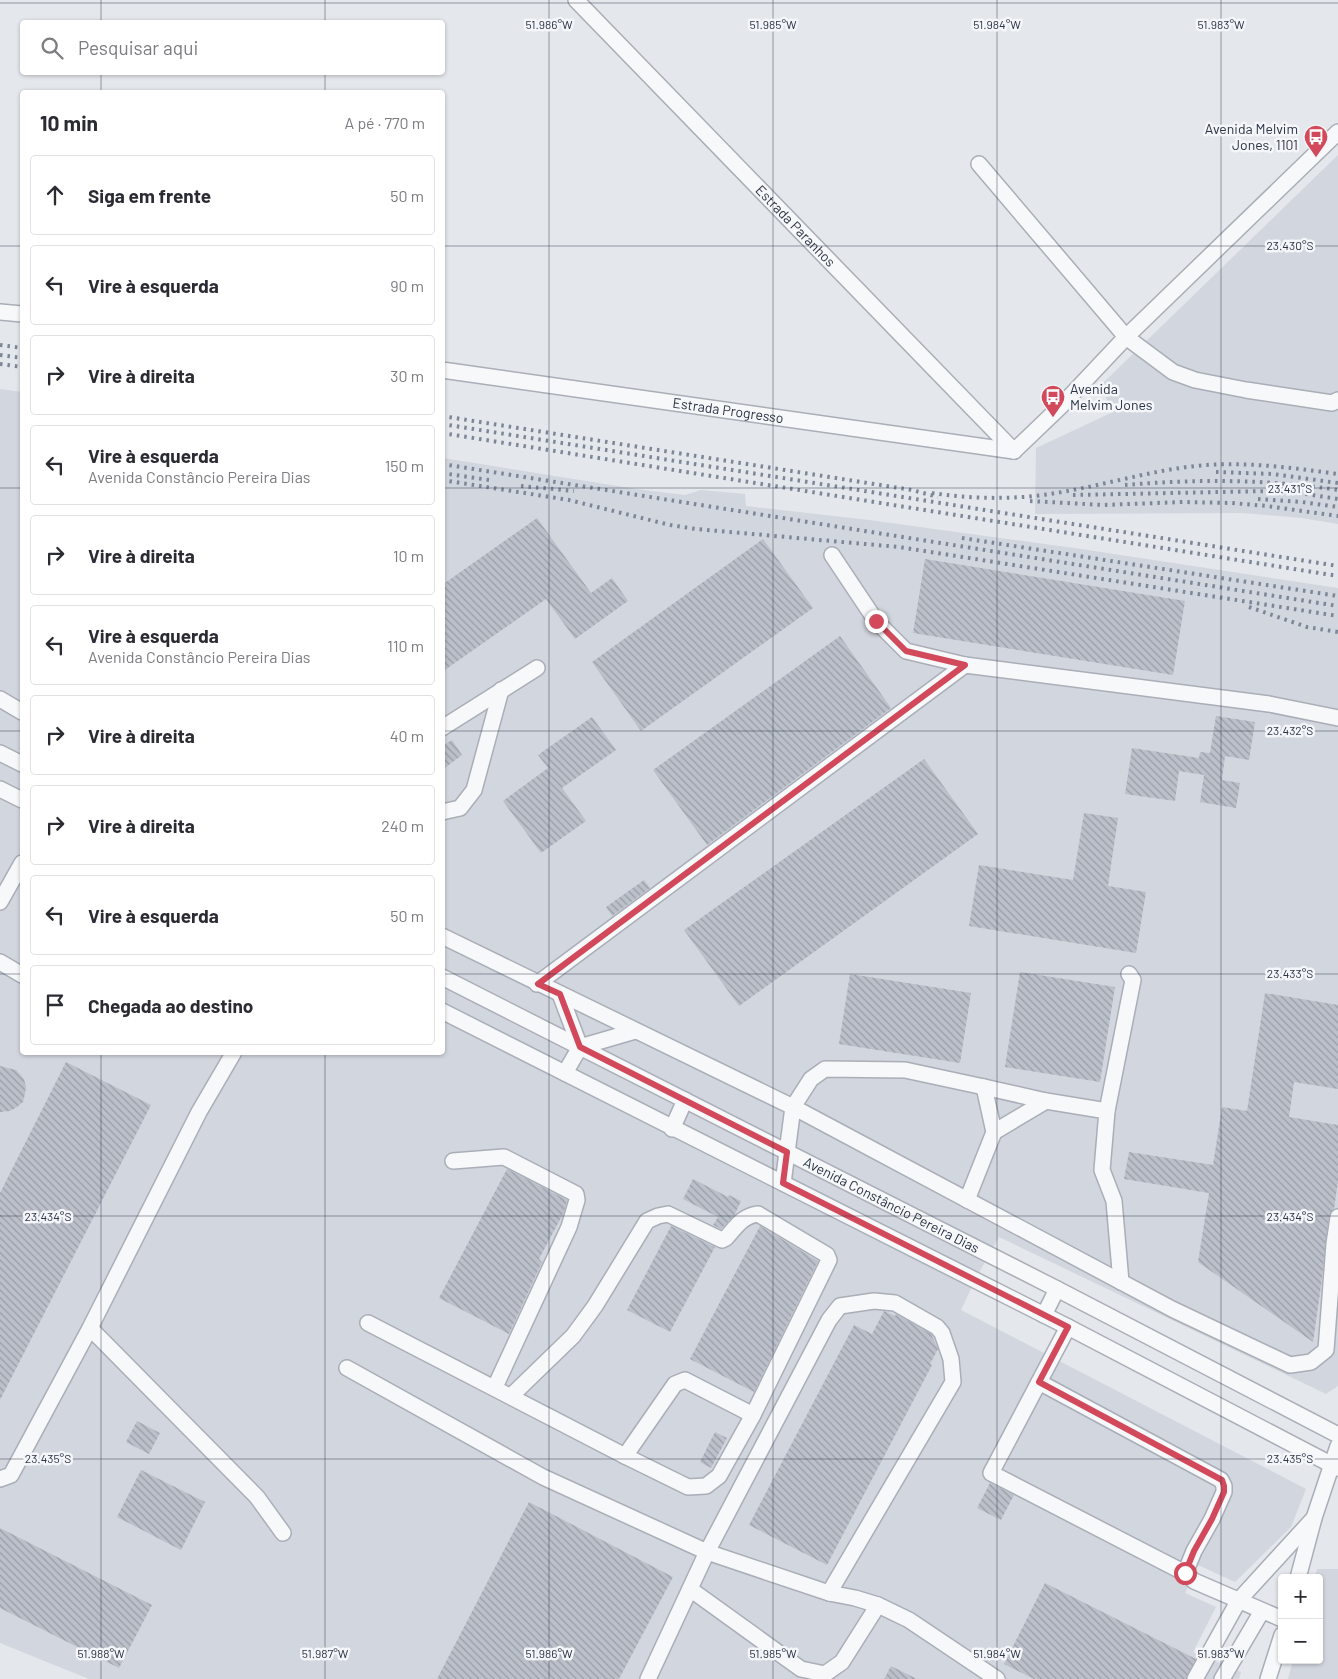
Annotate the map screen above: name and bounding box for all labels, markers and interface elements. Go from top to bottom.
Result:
text: 51.986°W [525,17,573,31]
text: 51.985°W [749,17,797,31]
text: 51.984°W [973,17,1021,31]
text: 51.983°W [1197,17,1245,31]
search box [20,20,445,75]
icon: search [38,34,66,62]
text: Pesquisar aqui [78,36,198,59]
text: 10 min [40,110,98,135]
text: A pé · 770 m [344,113,425,132]
place label: Avenida Melvim Jones, 1101 [1205,120,1298,153]
bus stop icon: Avenida Melvim Jones, 1101 [1303,124,1329,158]
icon: ahead [41,181,69,209]
street label: Estrada Paranhos [752,181,839,270]
text: Siga em frente [88,184,211,207]
text: 50 m [390,186,424,205]
text: 23.430°S [1266,238,1314,252]
icon: left [41,271,69,299]
text: Vire à esquerda [88,274,219,297]
text: 90 m [390,276,424,295]
icon: right [41,361,69,389]
text: Vire à direita [88,364,195,387]
text: 30 m [390,366,424,385]
place label: Avenida Melvim Jones [1070,380,1153,413]
bus stop icon: Avenida Melvim Jones [1040,384,1066,418]
street label: Estrada Progresso [672,394,785,426]
text: Vire à esquerda [88,444,219,467]
icon: left [41,451,69,479]
text: 150 m [385,456,424,475]
text: Avenida Constâncio Pereira Dias [88,467,311,486]
text: 23.431°S [1268,481,1312,495]
icon: right [41,541,69,569]
text: Vire à direita [88,544,195,567]
text: 10 m [393,546,424,565]
route end [865,610,888,633]
text: Vire à esquerda [88,624,219,647]
icon: left [41,631,69,659]
text: 110 m [387,636,424,655]
text: Avenida Constâncio Pereira Dias [88,647,311,666]
icon: right [41,721,69,749]
text: 23.432°S [1267,723,1313,737]
text: Vire à direita [88,724,195,747]
text: 40 m [390,726,424,745]
icon: right [41,811,69,839]
text: Vire à direita [88,814,195,837]
text: 240 m [381,816,424,835]
icon: left [41,901,69,929]
text: Vire à esquerda [88,904,219,927]
text: 50 m [390,906,424,925]
text: 23.433°S [1267,966,1313,980]
icon: arrive [41,991,69,1019]
text: Chegada ao destino [88,994,253,1017]
street label: Avenida Constâncio Pereira Dias [801,1153,983,1256]
text: 23.434°S [25,1209,71,1223]
text: 23.434°S [1267,1209,1313,1223]
text: 23.435°S [25,1451,71,1465]
text: 23.435°S [1267,1451,1313,1465]
route start [1174,1562,1197,1585]
map controls [1278,1574,1323,1664]
button: + [1278,1574,1323,1619]
button: − [1278,1619,1323,1664]
text: 51.988°W [77,1646,125,1660]
text: 51.987°W [302,1646,349,1660]
text: 51.986°W [525,1646,573,1660]
text: 51.985°W [749,1646,797,1660]
text: 51.984°W [973,1646,1021,1660]
text: 51.983°W [1197,1646,1245,1660]

